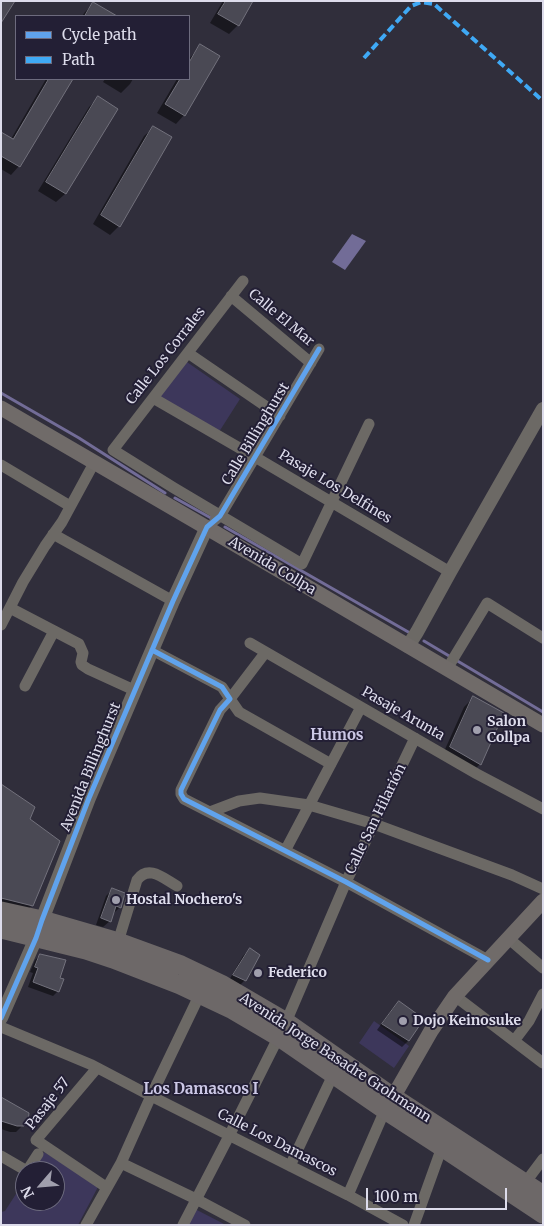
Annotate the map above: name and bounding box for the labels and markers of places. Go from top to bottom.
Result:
place label: Salon Collpa [487,714,530,746]
marker: Salon Collpa [471,724,483,736]
place label: Hostal Nochero's [126,892,242,908]
marker: Hostal Nochero's [110,894,122,906]
place label: Federico [268,965,327,981]
marker: Federico [252,967,264,979]
place label: Dojo Keinosuke [413,1013,521,1029]
marker: Dojo Keinosuke [397,1015,409,1027]

